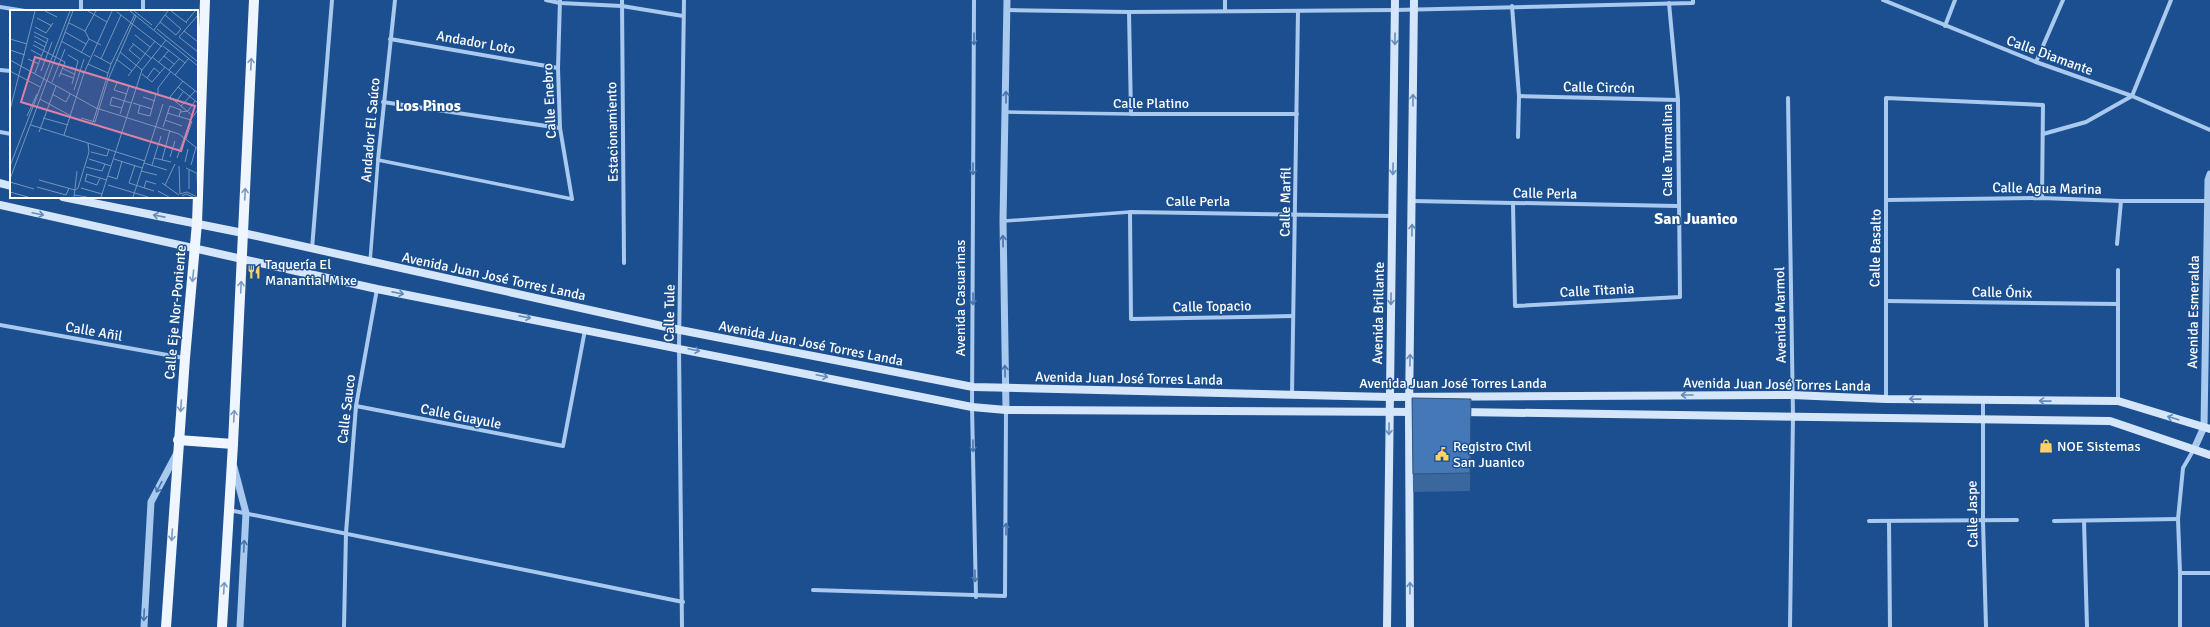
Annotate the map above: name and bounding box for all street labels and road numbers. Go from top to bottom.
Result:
street label: Andador Loto [435,27,517,58]
street label: Calle Diamante [2004,32,2096,79]
street label: Calle Enebro [539,63,560,139]
street label: Andador El Saúco [357,77,384,183]
street label: Calle Circón [1563,78,1635,97]
street label: Estacionamiento [603,82,622,182]
street label: Calle Platino [1113,95,1189,112]
street label: Calle Turmalina [1659,104,1676,196]
street label: Calle Marfil [1276,167,1295,237]
street label: Calle Agua Marina [1992,179,2102,198]
street label: Calle Perla [1513,184,1577,203]
street label: Calle Perla [1166,193,1230,210]
street label: Calle Basalto [1866,209,1885,287]
street label: Avenida Casuarinas [952,240,969,356]
street label: Calle Eje Nor-Poniente [161,244,190,380]
street label: Avenida Juan José Torres Landa [400,249,587,304]
street label: Avenida Esmeralda [2184,255,2203,369]
street label: Avenida Brillante [1369,262,1388,364]
street label: Avenida Marmol [1771,267,1790,363]
street label: Calle Titania [1559,280,1635,301]
street label: Calle Ónix [1972,283,2033,302]
street label: Calle Tule [660,284,679,342]
street label: Calle Topacio [1172,297,1252,316]
street label: Avenida Juan José Torres Landa [717,317,905,370]
street label: Calle Añil [64,318,124,345]
street label: Avenida Juan José Torres Landa [1035,368,1223,389]
street label: Calle Sauco [334,373,359,445]
street label: Avenida Juan José Torres Landa [1683,374,1871,395]
street label: Avenida Juan José Torres Landa [1359,375,1547,392]
street label: Calle Guayule [419,400,503,433]
street label: Calle Jaspe [1963,480,1982,548]

